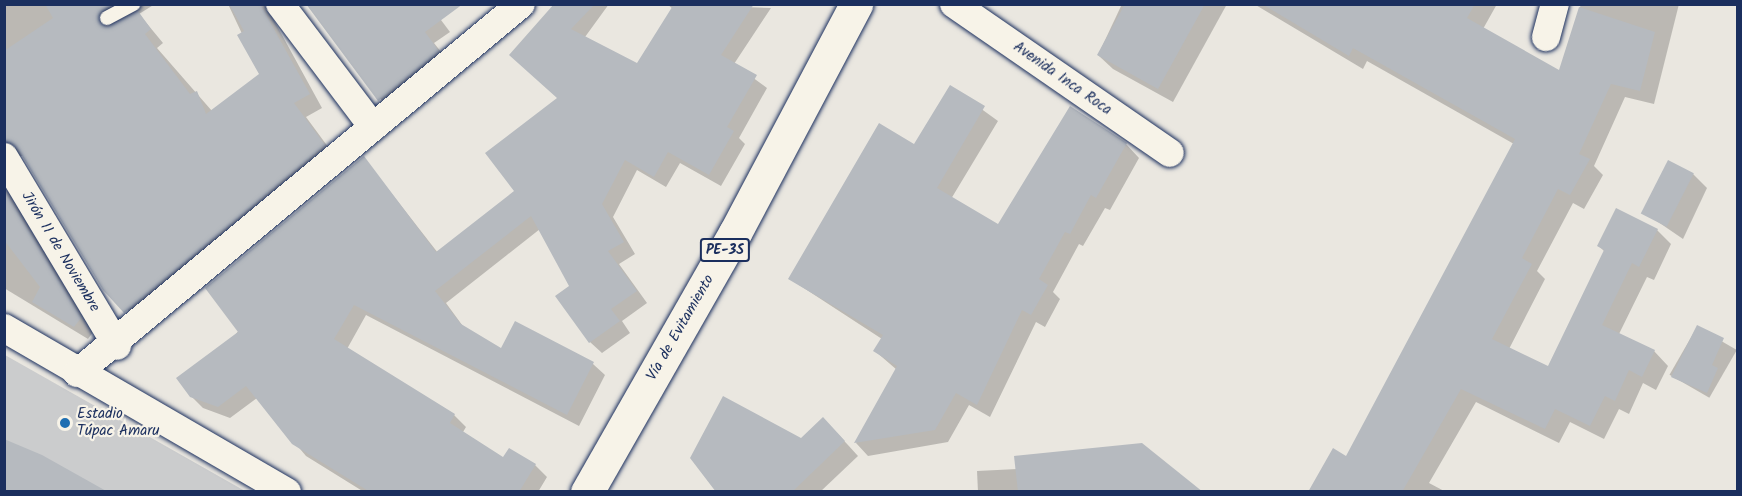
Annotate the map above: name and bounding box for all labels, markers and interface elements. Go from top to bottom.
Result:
street label: Avenida Inca Roca [1009,38,1115,120]
street label: Jirón 11 de Noviembre [17,189,103,315]
road number: PE-3S [700,239,750,261]
street label: Vía de Evitamiento [643,272,719,384]
place label: Estadio Túpac Amaru [77,405,159,440]
marker: Estadio Túpac Amaru [58,416,72,430]

